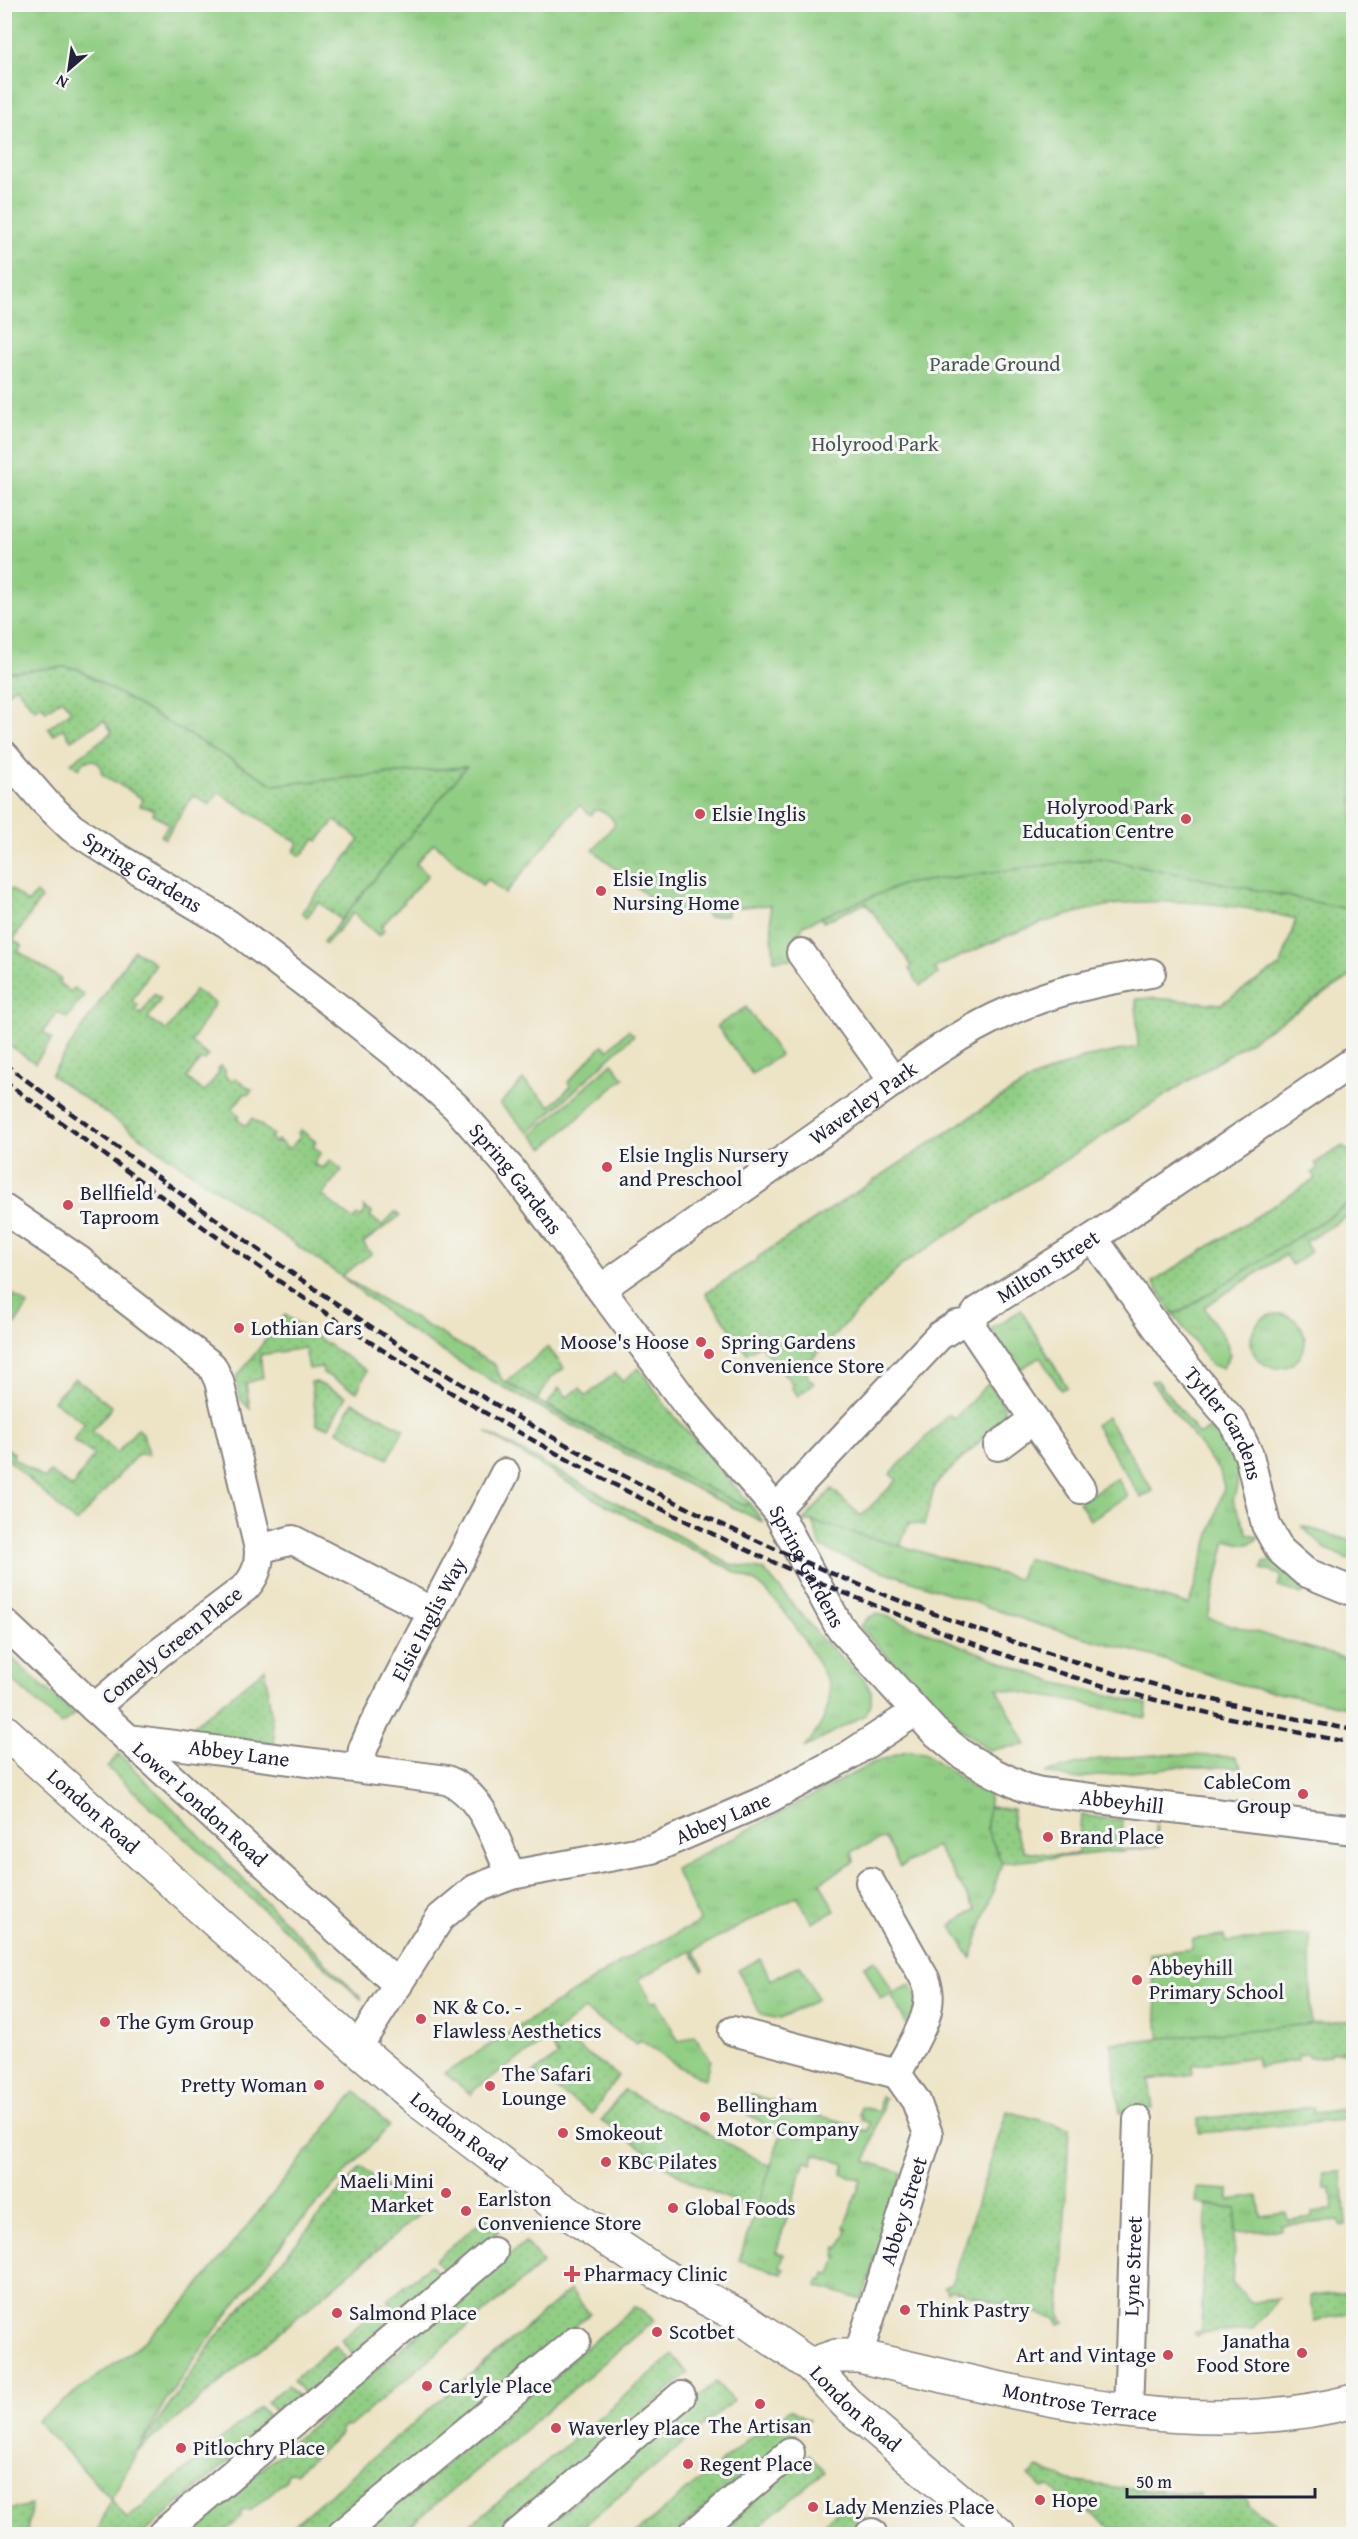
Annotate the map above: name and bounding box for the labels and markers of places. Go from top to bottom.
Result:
place label: Holyrood Park Education Centre [1022,791,1174,846]
place label: Elsie Inglis [712,798,806,829]
marker: Elsie Inglis [693,807,707,821]
marker: Holyrood Park Education Centre [1179,812,1193,826]
place label: Elsie Inglis Nursing Home [613,863,740,918]
marker: Elsie Inglis Nursing Home [594,884,608,898]
place label: Elsie Inglis Nursery and Preschool [619,1139,789,1194]
marker: Elsie Inglis Nursery and Preschool [600,1160,614,1174]
place label: Bellfield Taproom [80,1177,159,1232]
marker: Bellfield Taproom [61,1198,75,1212]
place label: Lothian Cars [251,1312,362,1343]
marker: Lothian Cars [232,1321,246,1335]
place label: Moose's Hoose [560,1326,689,1357]
place label: Spring Gardens Convenience Store [721,1326,885,1381]
marker: Moose's Hoose [694,1335,708,1349]
marker: Spring Gardens Convenience Store [702,1347,716,1361]
place label: CableCom Group [1204,1766,1291,1821]
marker: CableCom Group [1296,1787,1310,1801]
place label: Brand Place [1060,1821,1164,1852]
marker: Brand Place [1041,1830,1055,1844]
place label: Abbeyhill Primary School [1149,1952,1284,2007]
marker: Abbeyhill Primary School [1130,1973,1144,1987]
place label: NK & Co. - Flawless Aesthetics [433,1991,602,2046]
place label: The Gym Group [117,2006,254,2037]
marker: NK & Co. - Flawless Aesthetics [414,2012,428,2026]
marker: The Gym Group [98,2015,112,2029]
place label: The Safari Lounge [502,2058,592,2113]
place label: Pretty Woman [181,2069,307,2100]
marker: Pretty Woman [312,2078,326,2092]
marker: The Safari Lounge [483,2079,497,2093]
place label: Bellingham Motor Company [717,2089,860,2144]
marker: Bellingham Motor Company [698,2110,712,2124]
place label: Smokeout [575,2117,663,2148]
marker: Smokeout [556,2126,570,2140]
place label: KBC Pilates [618,2146,717,2177]
marker: KBC Pilates [599,2155,613,2169]
place label: Maeli Mini Market [340,2165,435,2220]
place label: Earlston Convenience Store [478,2183,642,2238]
marker: Maeli Mini Market [439,2186,453,2200]
place label: Global Foods [685,2192,796,2223]
marker: Global Foods [666,2201,680,2215]
marker: Earlston Convenience Store [459,2204,473,2218]
place label: Pharmacy Clinic [584,2258,727,2289]
marker: Pharmacy Clinic [565,2267,579,2281]
place label: Think Pastry [917,2294,1030,2325]
place label: Salmond Place [349,2297,477,2328]
marker: Think Pastry [898,2303,912,2317]
marker: Salmond Place [330,2306,344,2320]
place label: Scotbet [669,2316,735,2347]
marker: Scotbet [650,2325,664,2339]
place label: Janatha Food Store [1197,2325,1290,2380]
place label: Art and Vintage [1016,2339,1156,2370]
marker: Janatha Food Store [1295,2346,1309,2360]
marker: Art and Vintage [1161,2348,1175,2362]
place label: Carlyle Place [439,2370,552,2401]
marker: Carlyle Place [420,2379,434,2393]
marker: The Artisan [753,2397,767,2411]
place label: The Artisan [709,2410,812,2441]
place label: Waverley Place [568,2412,700,2443]
marker: Waverley Place [549,2421,563,2435]
place label: Pitlochry Place [193,2432,325,2463]
marker: Pitlochry Place [174,2441,188,2455]
place label: Regent Place [700,2448,812,2479]
marker: Regent Place [681,2457,695,2471]
place label: Hope [1052,2484,1098,2515]
place label: Lady Menzies Place [825,2491,995,2522]
marker: Hope [1033,2493,1047,2507]
marker: Lady Menzies Place [806,2500,820,2514]

